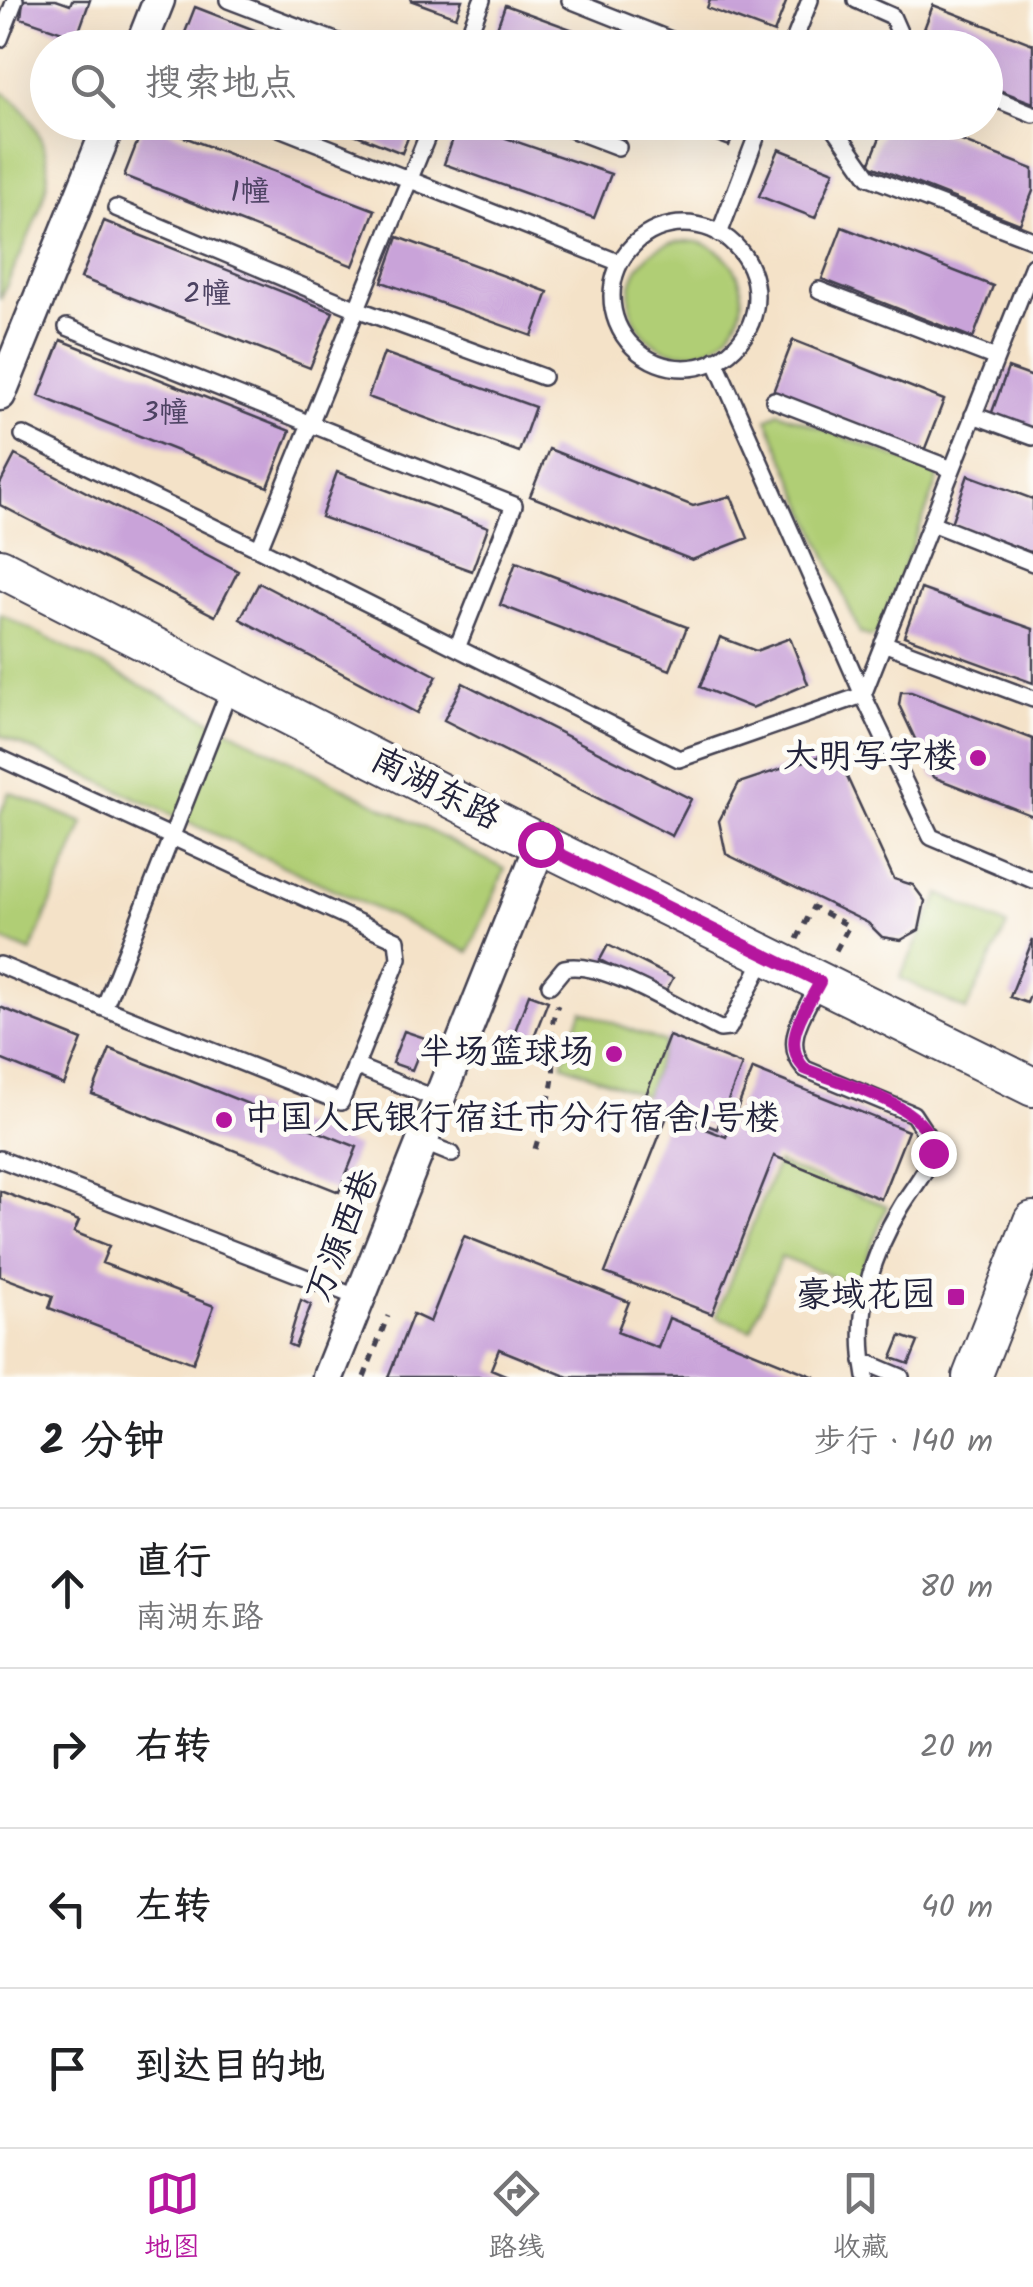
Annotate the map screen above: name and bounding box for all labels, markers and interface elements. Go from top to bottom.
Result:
search box [30,30,1003,140]
text: 搜索地点 [145,55,297,115]
icon: search [65,58,120,113]
house number: 1幢 [230,169,270,217]
house number: 2幢 [183,271,231,319]
house number: 3幢 [141,390,189,438]
place label: 大明写字楼 [783,730,958,786]
street label: 南湖东路 [360,733,510,847]
marker: 大明写字楼 [967,747,989,769]
route start [518,822,564,868]
place label: 半场篮球场 [419,1026,594,1082]
marker: 半场篮球场 [603,1043,625,1065]
place label: 中国人民银行宿迁市分行宿舍1号楼 [244,1092,780,1148]
marker: 中国人民银行宿迁市分行宿舍1号楼 [213,1109,235,1131]
route end [911,1131,957,1177]
street label: 万源西巷 [292,1161,396,1311]
place label: 豪域花园 [796,1269,936,1325]
marker: 豪域花园 [945,1286,967,1308]
text: 2 分钟 [40,1409,165,1476]
text: 步行 · 140 m [814,1417,993,1468]
text: 直行 [135,1533,211,1593]
icon: ahead [40,1561,95,1616]
text: 80 m [919,1563,993,1614]
text: 南湖东路 [135,1593,263,1644]
text: 右转 [135,1718,211,1778]
icon: right [40,1721,95,1776]
text: 20 m [920,1723,993,1774]
text: 左转 [135,1878,211,1938]
icon: left [40,1881,95,1936]
text: 40 m [921,1883,993,1934]
text: 到达目的地 [135,2038,325,2098]
icon: arrive [40,2041,95,2096]
tab: 地图 [144,2166,200,2271]
tab: 路线 [488,2166,545,2271]
tab: 收藏 [833,2166,889,2271]

